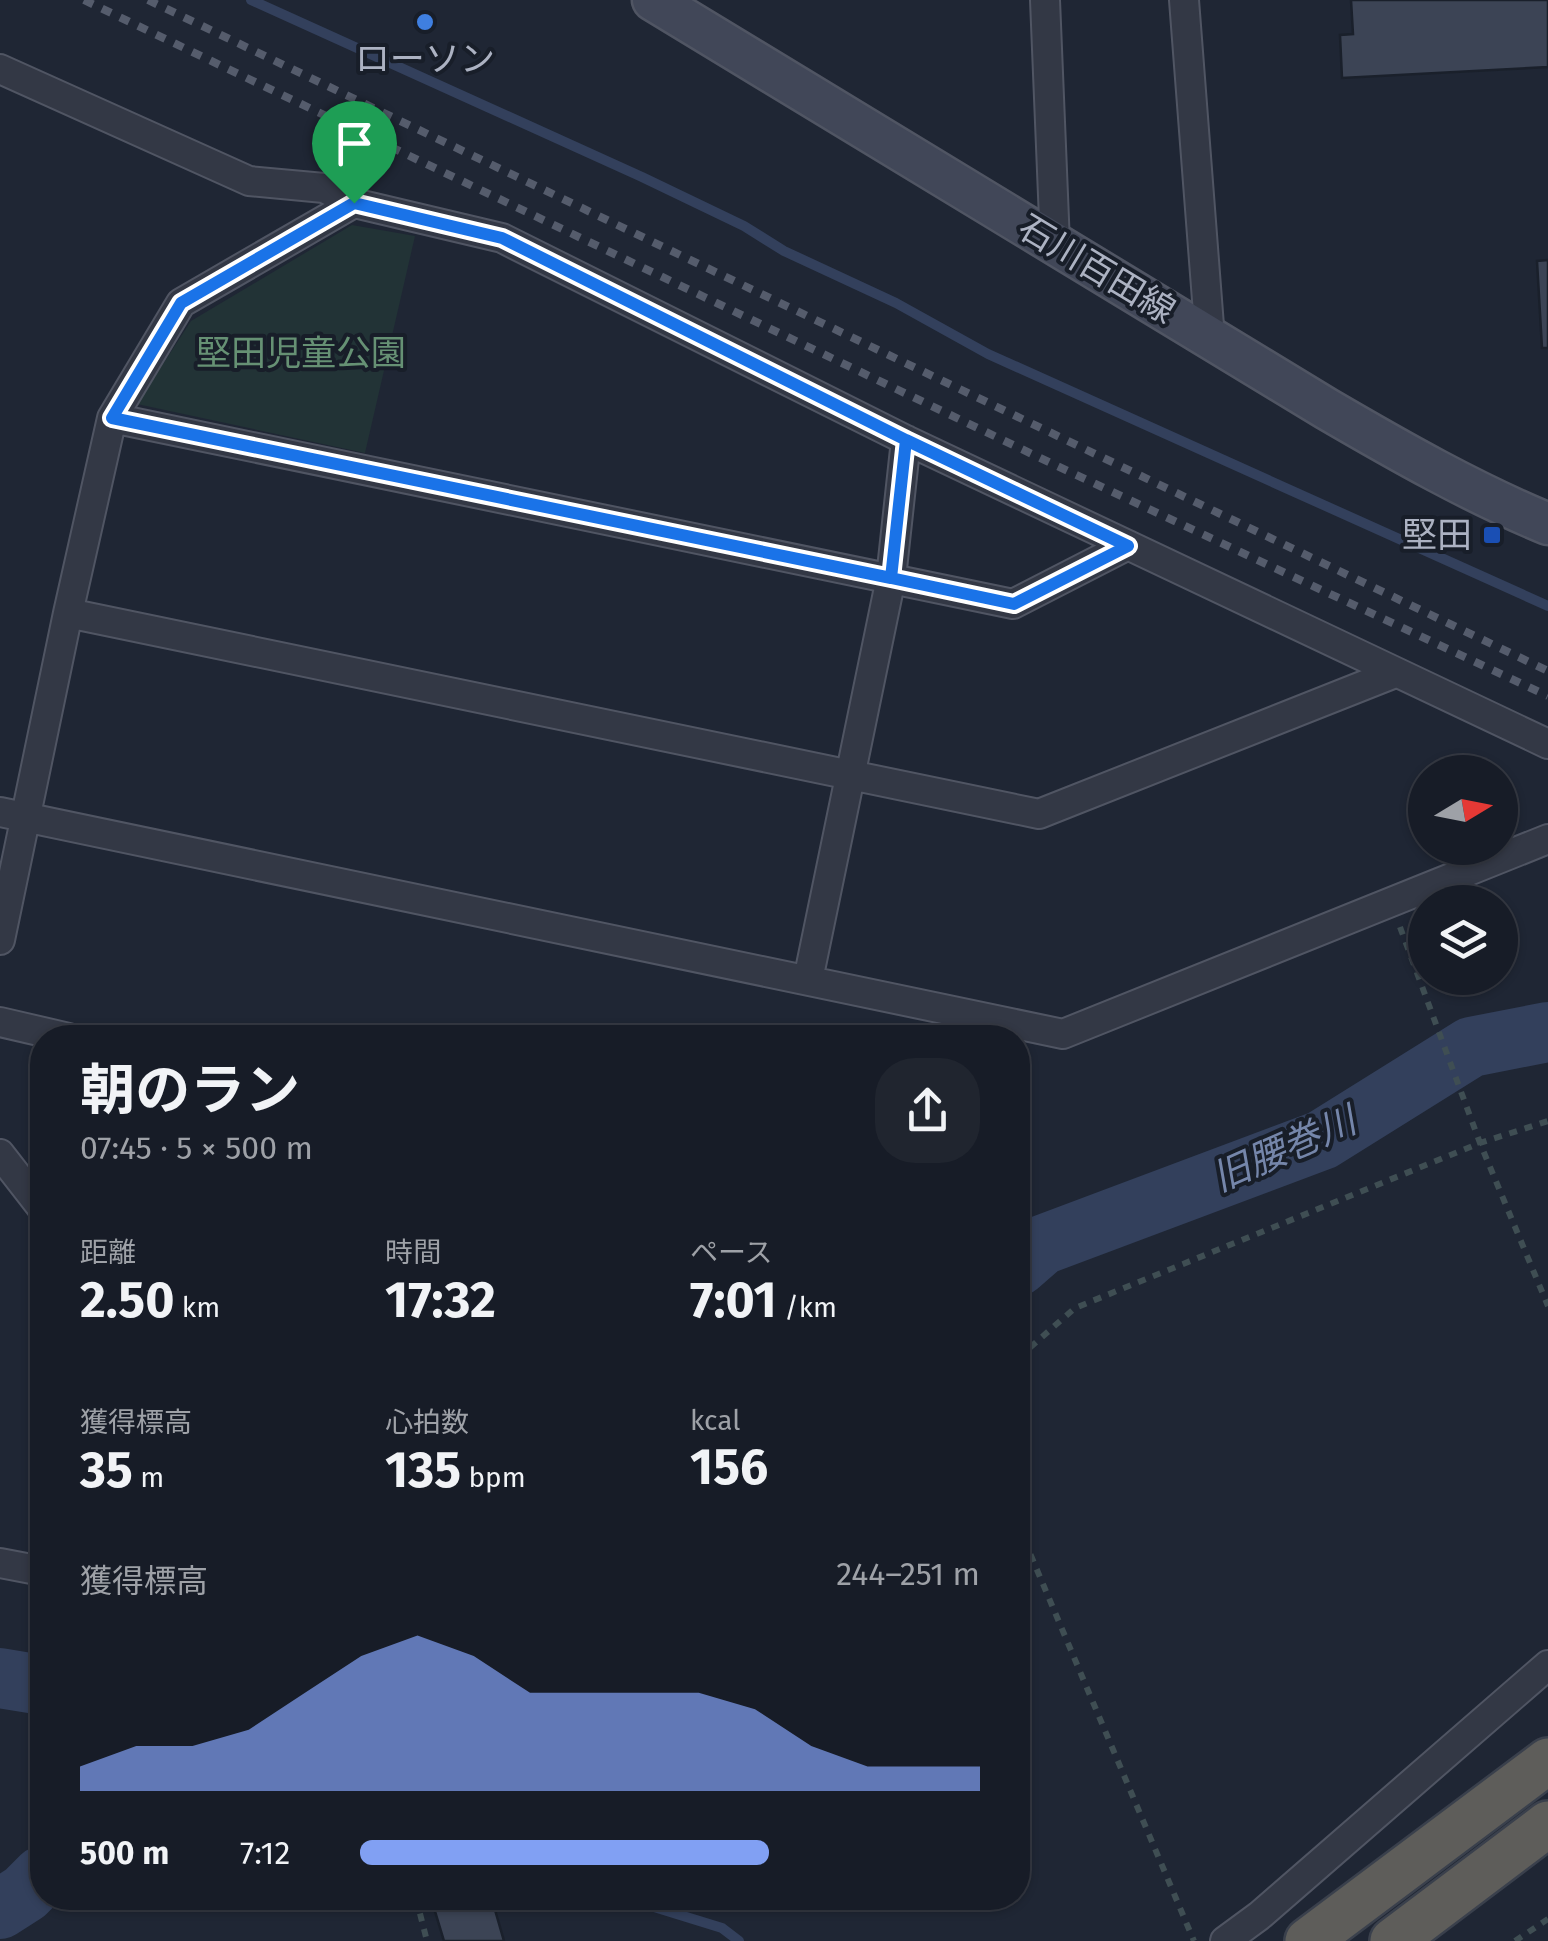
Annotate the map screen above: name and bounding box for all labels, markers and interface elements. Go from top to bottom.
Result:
marker: ローソン [414,11,436,33]
place label: ローソン [355,38,495,80]
pin [312,101,397,204]
icon: arrive [327,116,382,171]
street label: 石川百田線 [1011,206,1183,332]
park label: 堅田児童公園 [196,332,406,374]
place label: 堅田 [1402,514,1472,556]
marker: 堅田 [1481,524,1503,546]
north arrow [1408,755,1518,865]
map controls [1408,755,1518,995]
button: layers [1408,885,1518,995]
text: 朝のラン [80,1058,300,1124]
button: share [875,1058,980,1163]
water label: 旧腰巻川 [1205,1095,1366,1201]
text: 07:45 · 5 × 500 m [80,1129,313,1167]
text: 距離 [80,1236,136,1269]
text: 時間 [385,1236,441,1269]
text: ペース [690,1236,773,1269]
text: 2.50 [80,1270,174,1330]
text: 17:32 [385,1270,496,1330]
text: 7:01 [690,1270,777,1330]
text: km [174,1291,220,1324]
text: /km [777,1291,837,1324]
text: kcal [690,1404,740,1437]
text: 獲得標高 [80,1406,192,1439]
text: 心拍数 [385,1406,469,1439]
text: 156 [690,1437,768,1497]
text: 35 [80,1440,133,1500]
text: 135 [385,1440,461,1500]
text: m [133,1461,164,1494]
text: bpm [461,1461,526,1494]
text: 244–251 m [836,1555,980,1593]
text: 獲得標高 [80,1562,208,1600]
text: 500 m [80,1834,169,1872]
text: 7:12 [240,1834,290,1872]

